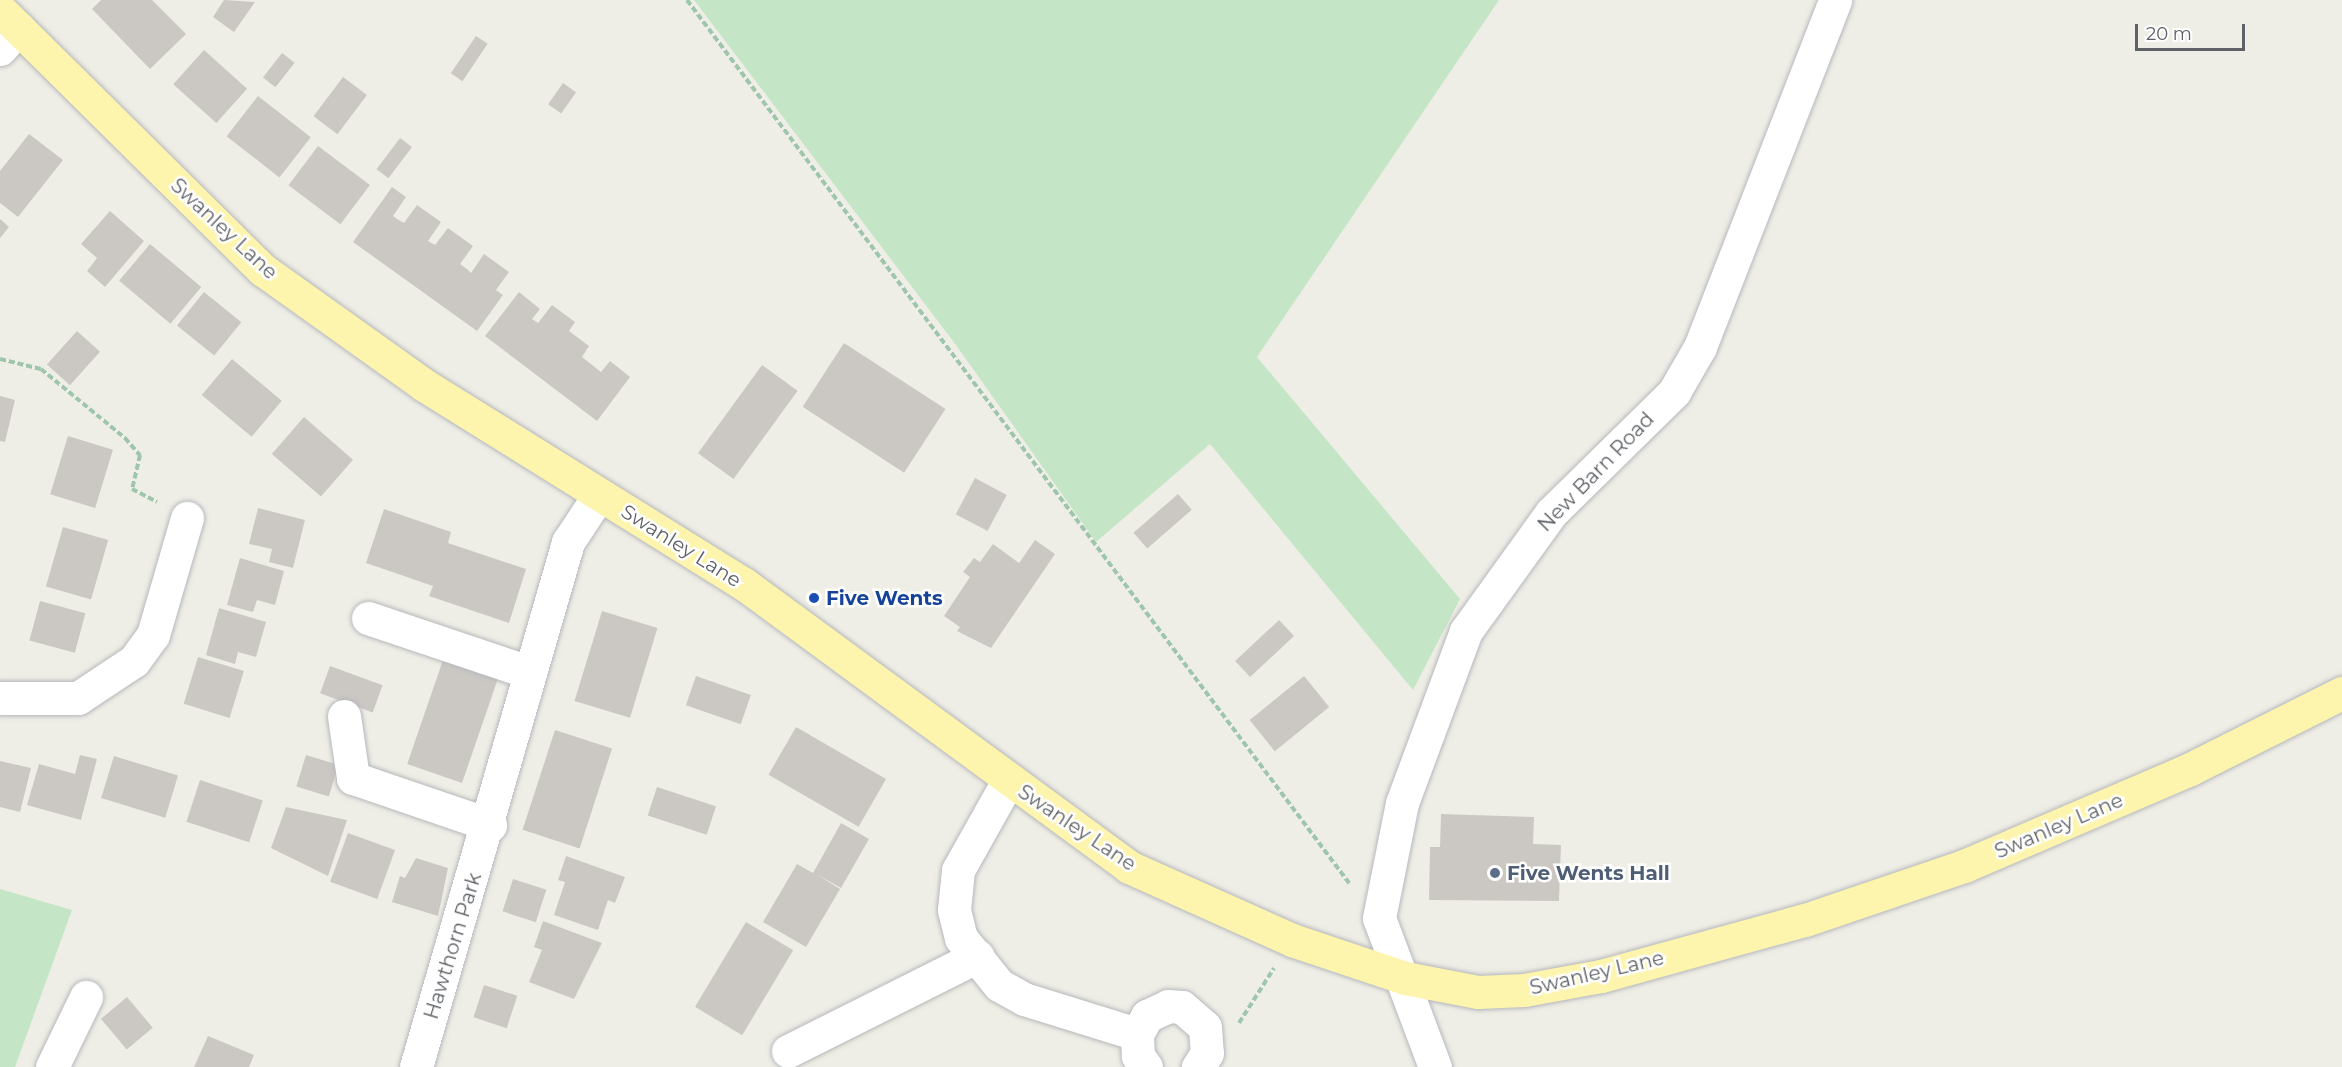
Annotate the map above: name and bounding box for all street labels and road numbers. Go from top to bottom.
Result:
street label: Swanley Lane [166,173,282,285]
street label: New Barn Road [1533,407,1659,537]
street label: Swanley Lane [616,499,746,593]
street label: Swanley Lane [1013,780,1141,876]
street label: Swanley Lane [1991,788,2127,864]
street label: Hawthorn Park [419,870,487,1022]
street label: Swanley Lane [1527,946,1667,1000]

